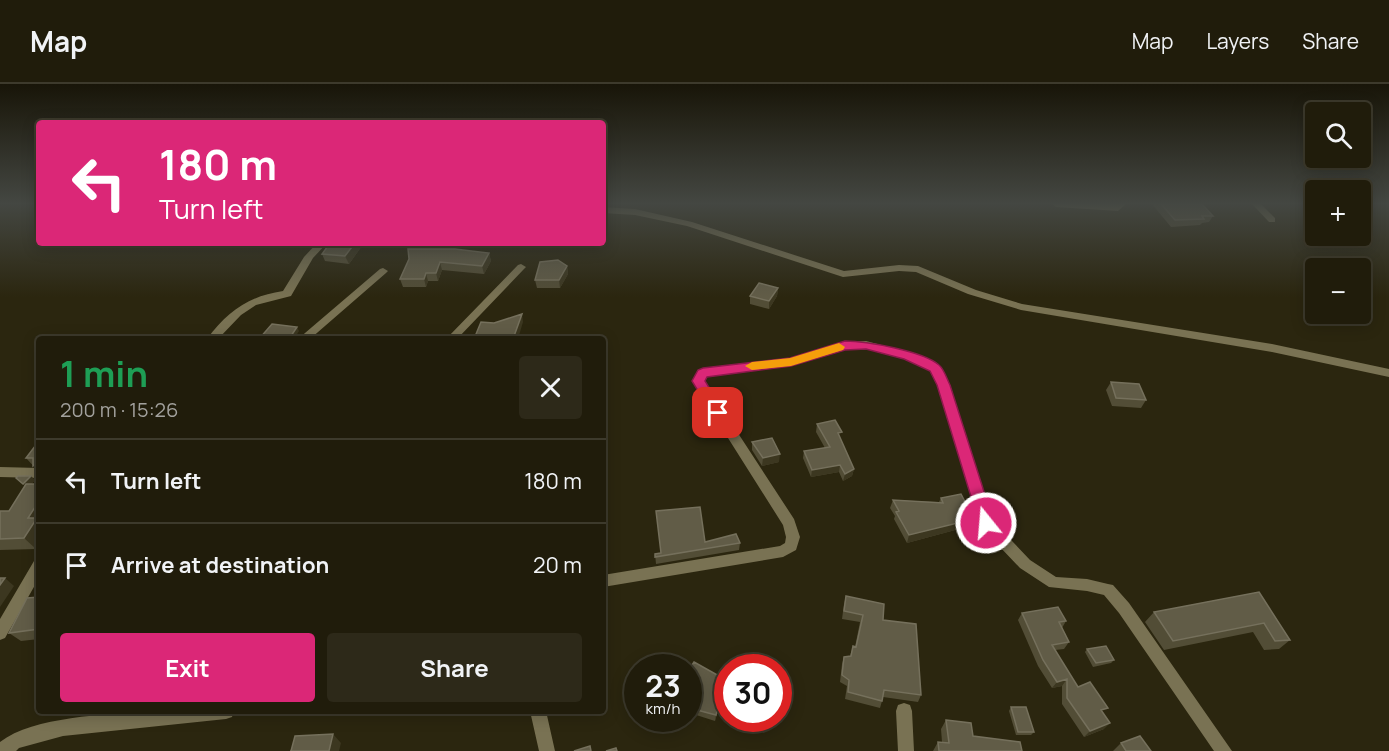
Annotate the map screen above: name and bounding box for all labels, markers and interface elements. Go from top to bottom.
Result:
text: Map [30,22,87,60]
text: Map [1132,27,1173,55]
text: Layers [1206,27,1269,55]
text: Share [1302,27,1359,55]
map controls [1305,102,1371,324]
button: search [1305,102,1371,168]
text: 180 m [159,135,277,193]
icon: left [60,144,138,222]
button: + [1305,180,1371,246]
text: Turn left [159,190,263,227]
button: − [1305,258,1371,324]
text: 1 min [60,349,148,398]
button: close [519,356,582,419]
pin [692,387,743,438]
text: 200 m · 15:26 [60,396,178,423]
icon: arrive [701,396,734,429]
icon: left [60,465,93,498]
text: Turn left [111,466,201,496]
text: 180 m [524,466,582,496]
position arrow [954,491,1018,555]
icon: arrive [60,549,93,582]
text: Arrive at destination [111,550,329,580]
text: 20 m [533,550,582,580]
button: Exit [60,633,315,702]
button: Share [327,633,582,702]
speed limit sign: 30 [714,654,792,732]
text: 23 [645,665,681,706]
text: km/h [646,698,680,719]

